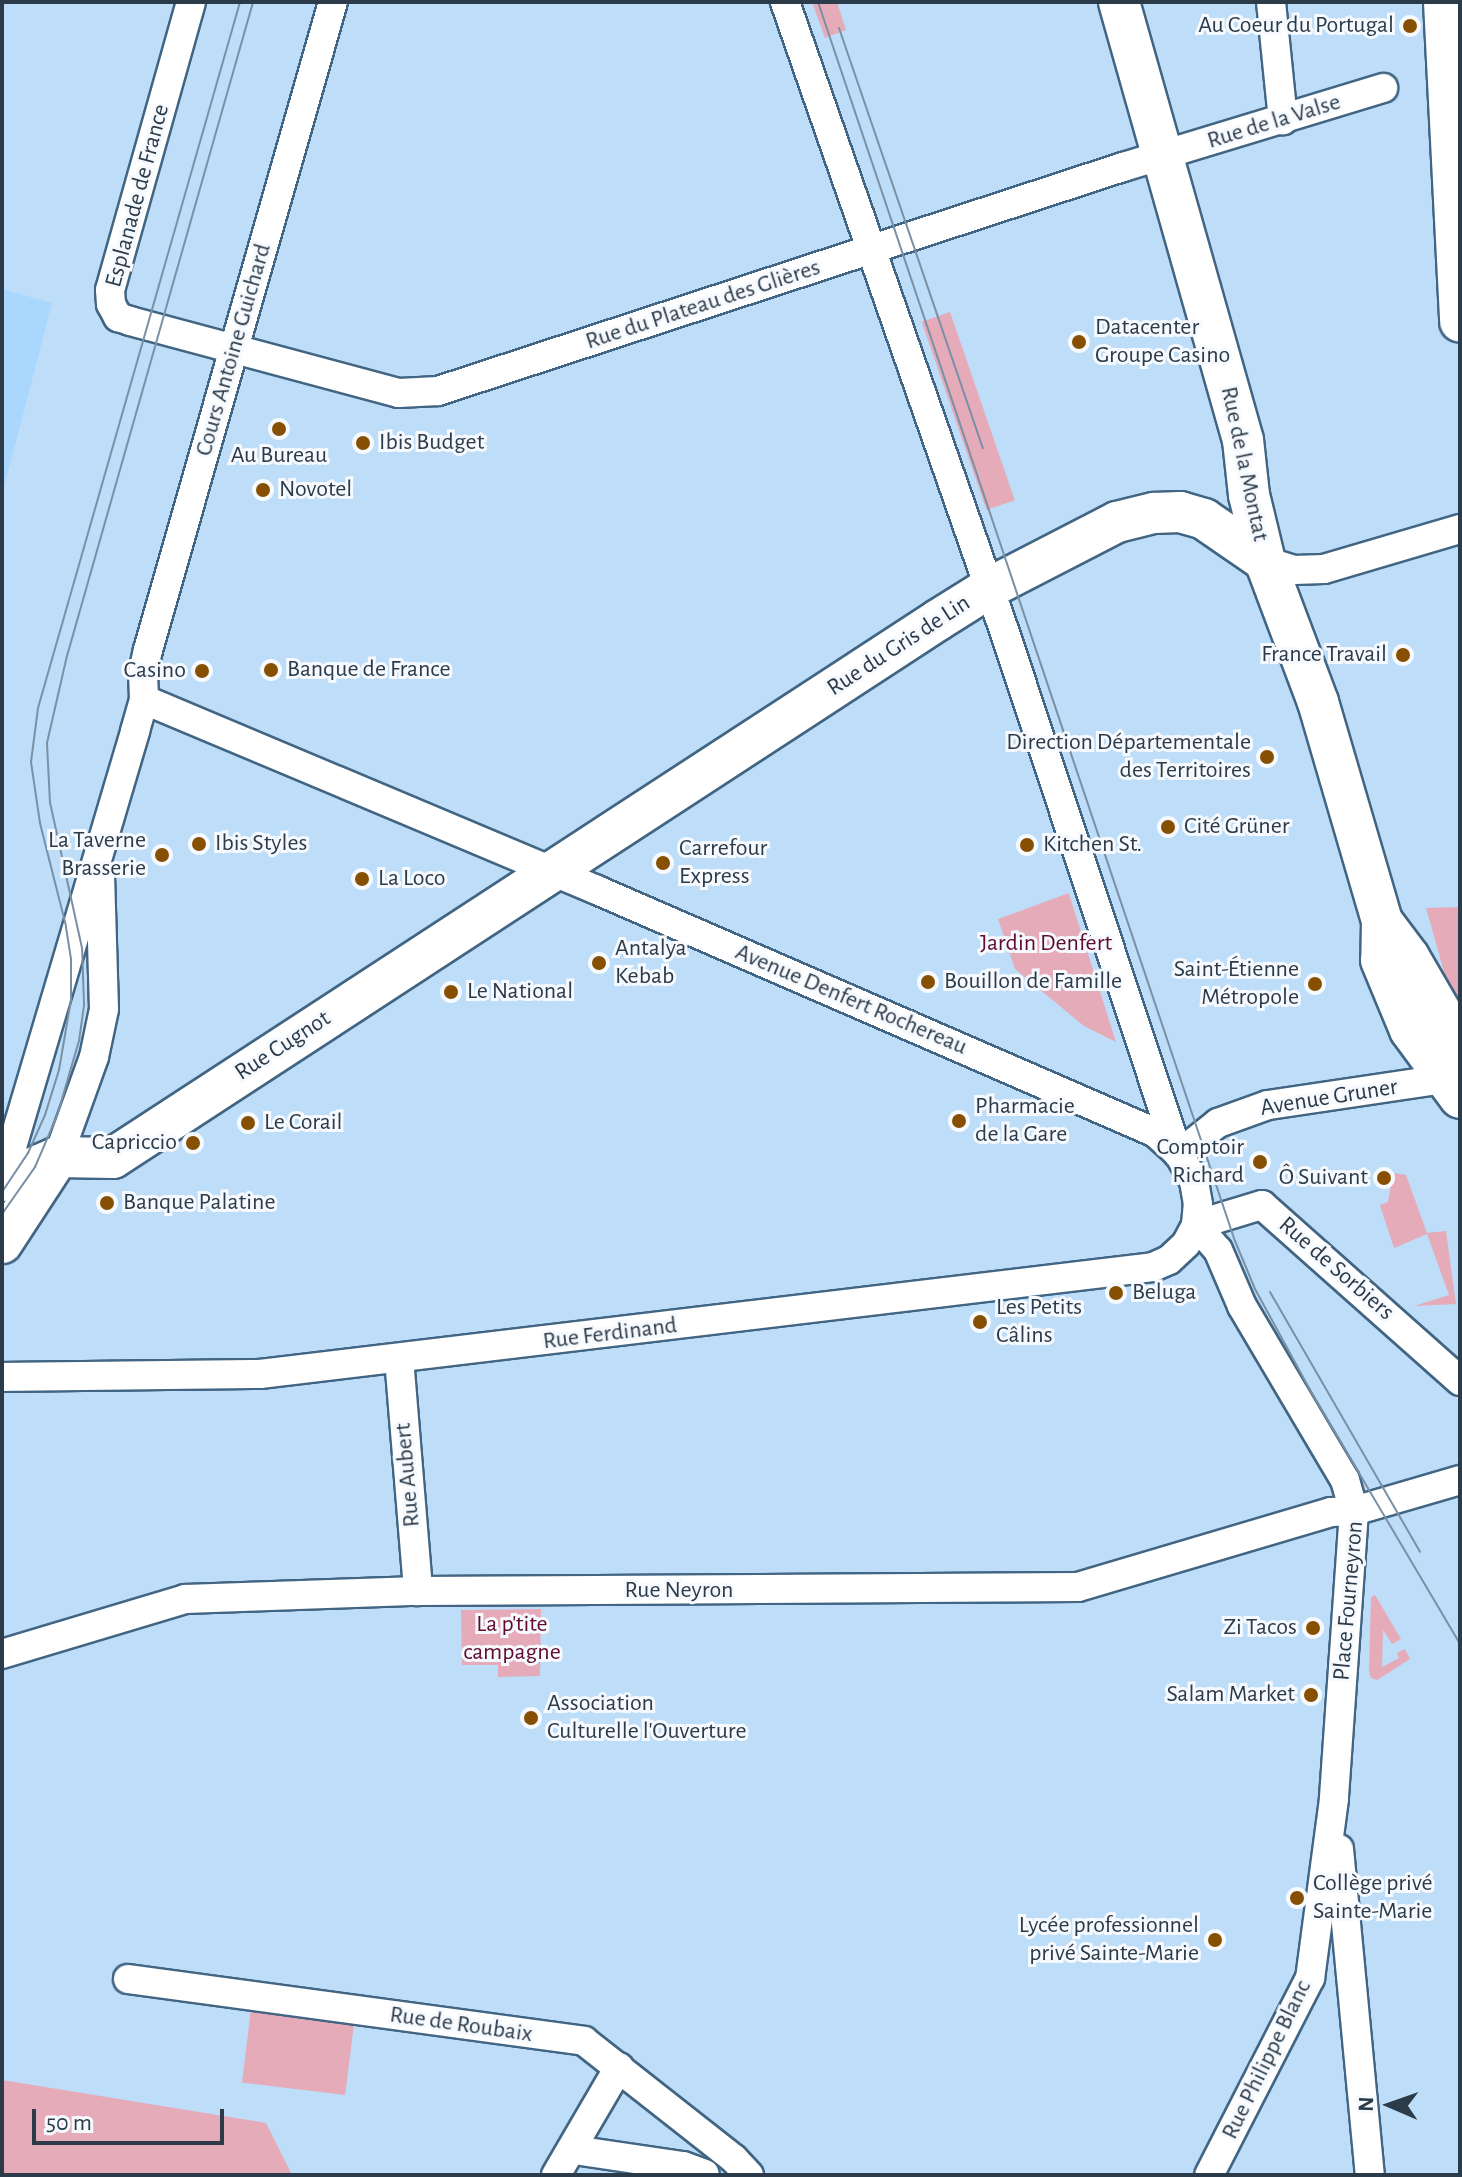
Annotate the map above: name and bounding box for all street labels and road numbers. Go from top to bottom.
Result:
street label: Rue de la Valse [1204,88,1344,156]
street label: Esplanade de France [100,101,176,291]
street label: Cours Antoine Guichard [190,241,278,459]
street label: Rue du Plateau des Glières [582,253,824,357]
street label: Rue de la Montat [1214,384,1274,544]
street label: Rue du Gris de Lin [822,589,976,703]
street label: Avenue Denfert Rochereau [731,938,971,1062]
street label: Rue Cugnot [230,1005,336,1087]
street label: Avenue Gruner [1258,1073,1400,1123]
street label: Rue de Sorbiers [1272,1211,1400,1327]
street label: Rue Ferdinand [541,1311,679,1357]
street label: Rue Aubert [389,1422,427,1528]
street label: Place Fourneyron [1328,1520,1370,1682]
street label: Rue Neyron [625,1577,733,1605]
street label: Rue Philippe Blanc [1216,1976,1318,2144]
street label: Rue de Roubaix [388,2001,534,2049]

